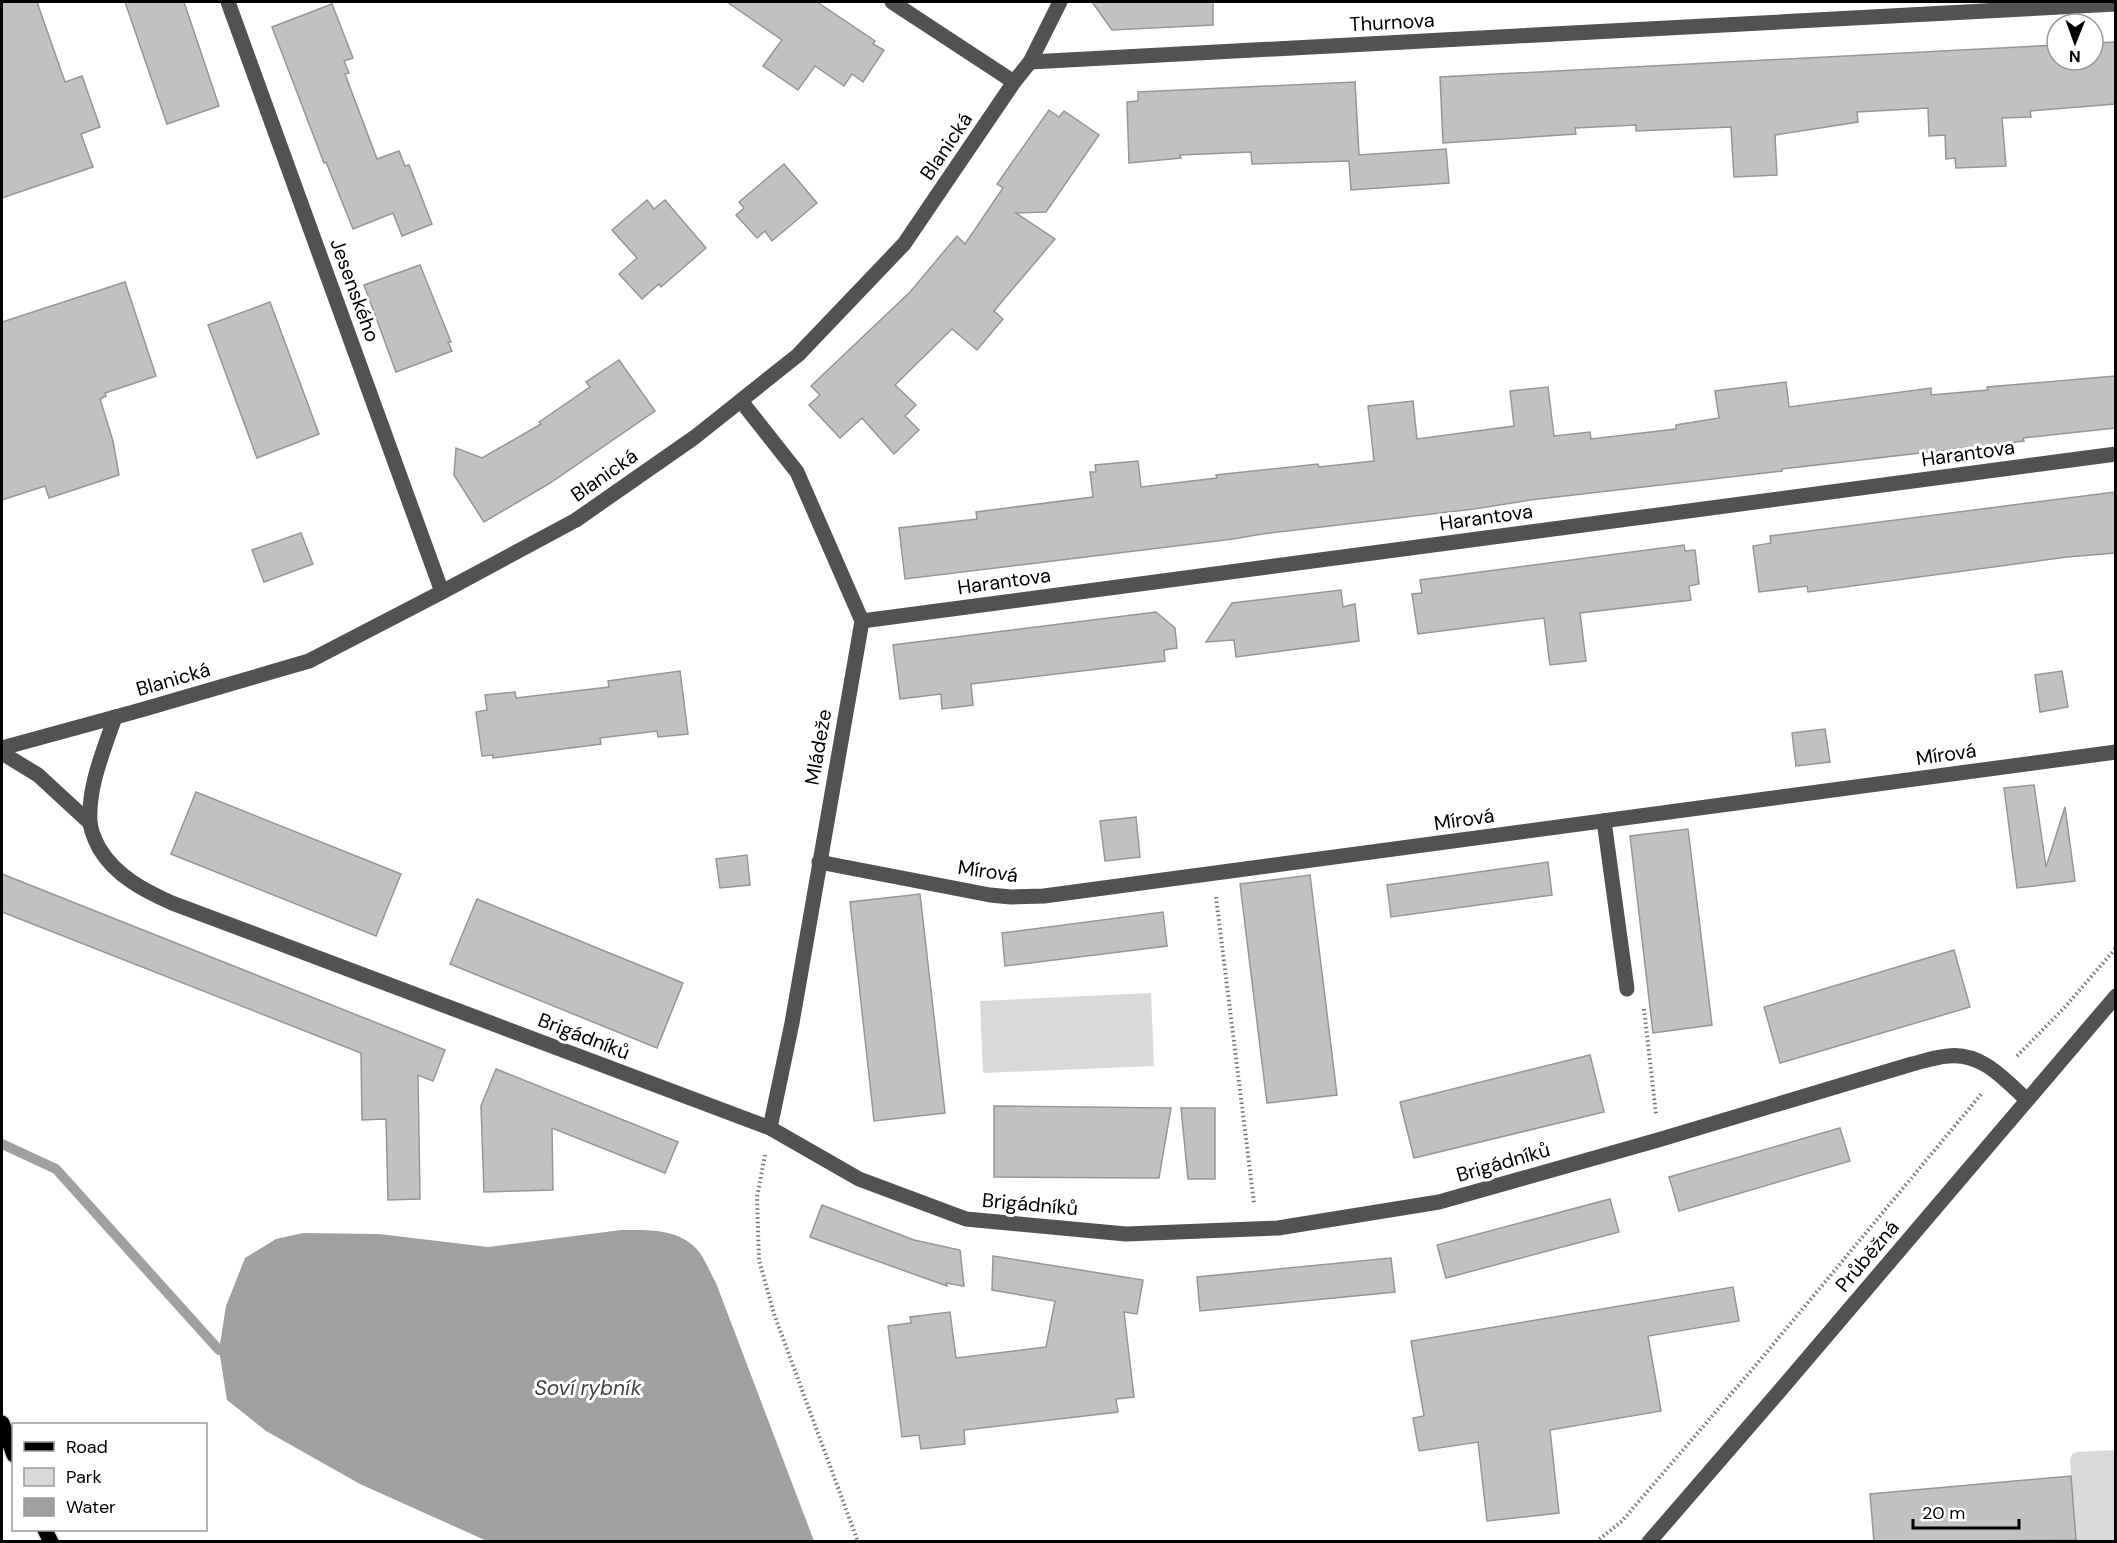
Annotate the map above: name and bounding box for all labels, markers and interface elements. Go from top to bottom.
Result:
street label: Thurnova [1349,7,1435,37]
north arrow [2045,12,2105,72]
text: N [2069,46,2081,67]
street label: Blanická [914,107,978,185]
street label: Jesenského [324,235,386,345]
street label: Harantova [1920,434,2016,472]
street label: Blanická [565,443,643,507]
street label: Harantova [1438,498,1534,536]
street label: Harantova [956,562,1052,600]
street label: Blanická [133,656,213,702]
street label: Mládeže [799,707,837,787]
street label: Mírová [1914,737,1978,771]
street label: Mírová [1432,802,1496,836]
street label: Mírová [956,854,1020,888]
street label: Brigádníků [534,1007,634,1065]
street label: Brigádníků [1453,1136,1553,1188]
street label: Brigádníků [981,1187,1079,1221]
street label: Průběžná [1829,1215,1905,1297]
water label: Soví rybník [534,1374,642,1402]
legend [12,1423,207,1531]
text: Road [66,1435,108,1459]
text: Park [66,1465,102,1489]
scale bar [1913,1492,2020,1530]
text: Water [66,1495,116,1519]
text: 20 m [1922,1501,1965,1525]

